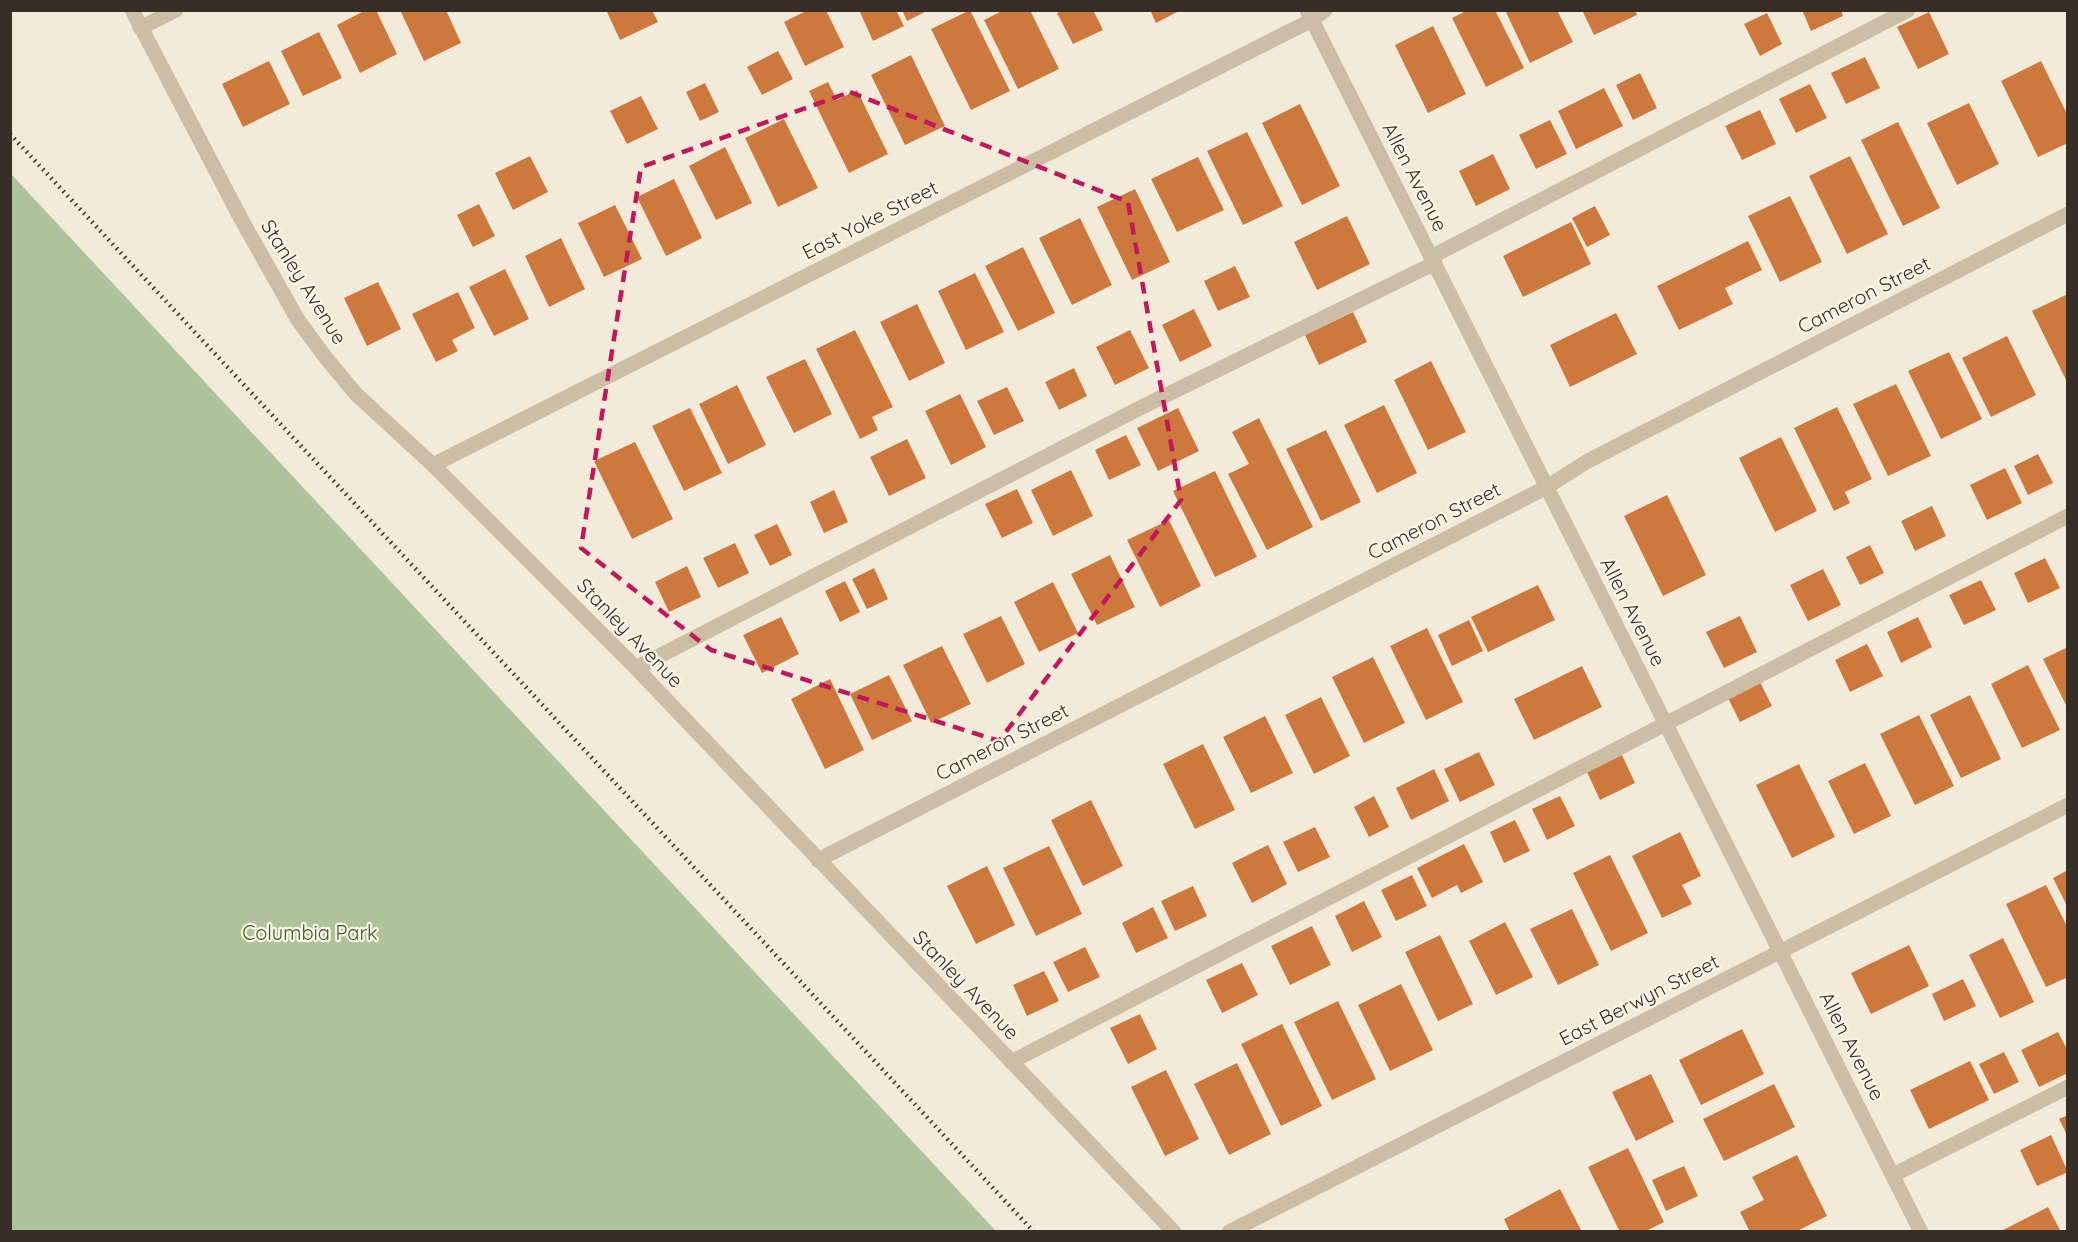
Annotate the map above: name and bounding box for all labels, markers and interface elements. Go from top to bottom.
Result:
street label: Allen Avenue [1377,118,1454,235]
street label: East Yoke Street [798,174,942,265]
street label: Stanley Avenue [256,215,353,349]
street label: Cameron Street [1793,250,1935,339]
street label: Cameron Street [1363,476,1505,565]
street label: Allen Avenue [1595,553,1672,670]
street label: Stanley Avenue [572,573,689,693]
street label: Cameron Street [931,697,1073,786]
park label: Columbia Park [242,920,378,945]
street label: Stanley Avenue [908,925,1025,1045]
street label: East Berwyn Street [1555,948,1723,1051]
street label: Allen Avenue [1814,987,1891,1104]

